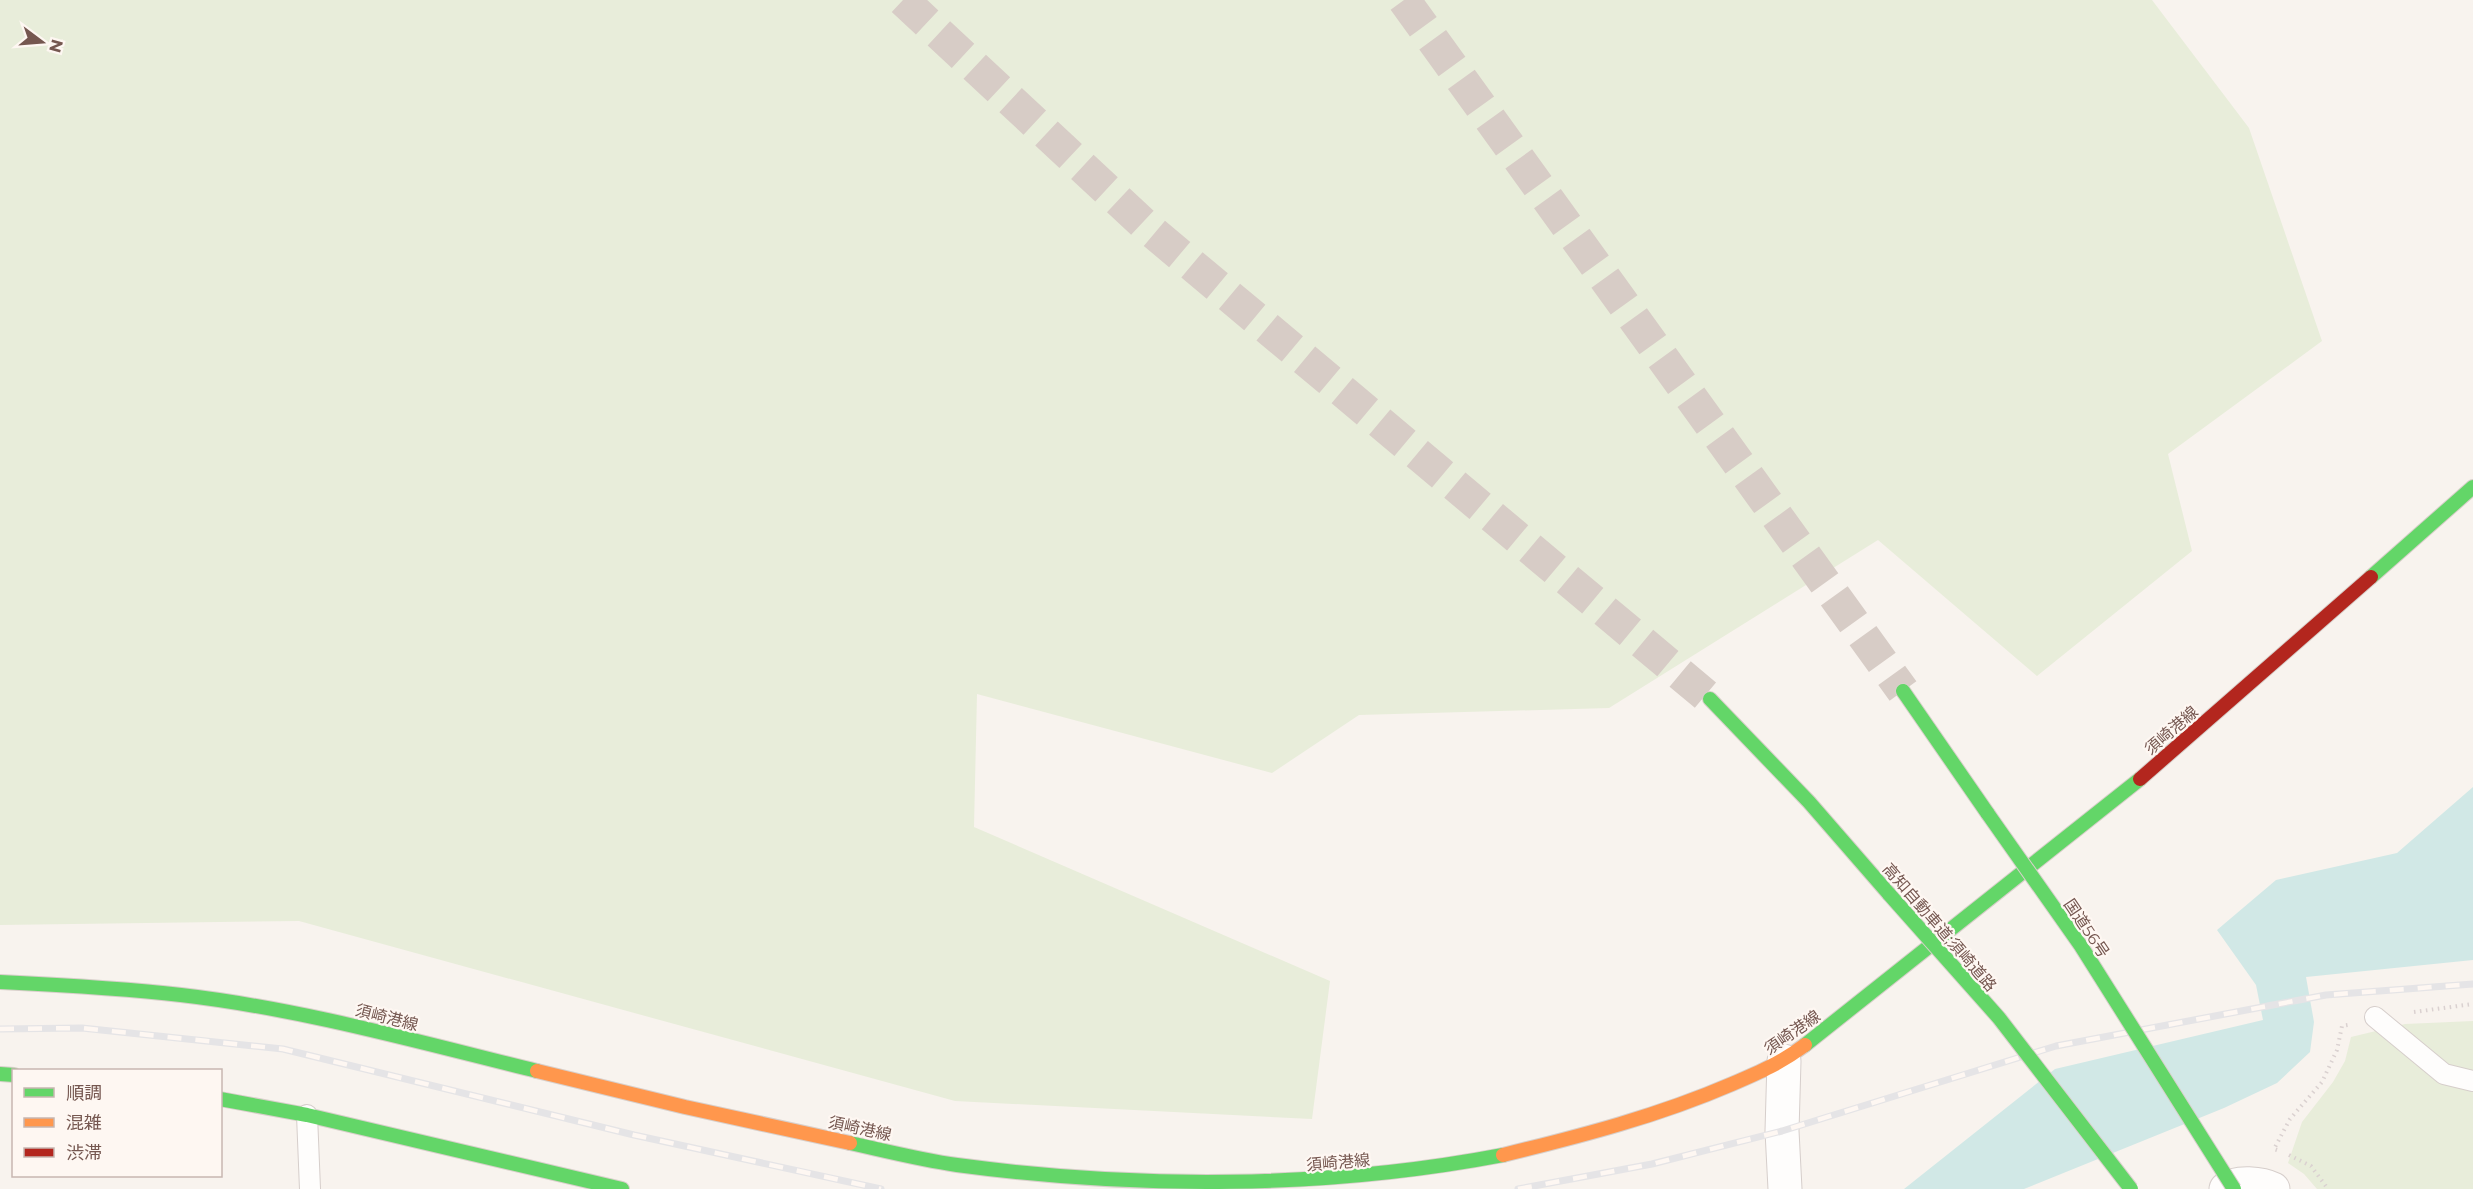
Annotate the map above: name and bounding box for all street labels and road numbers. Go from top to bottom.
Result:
street label: 須崎港線 [2141,702,2202,759]
street label: 高知自動車道;須崎道路 [1879,859,2000,995]
street label: 国道56号 [2060,895,2113,961]
street label: 須崎港線 [354,1001,420,1034]
street label: 須崎港線 [1761,1006,1824,1059]
street label: 須崎港線 [827,1113,893,1144]
street label: 須崎港線 [1305,1150,1371,1175]

